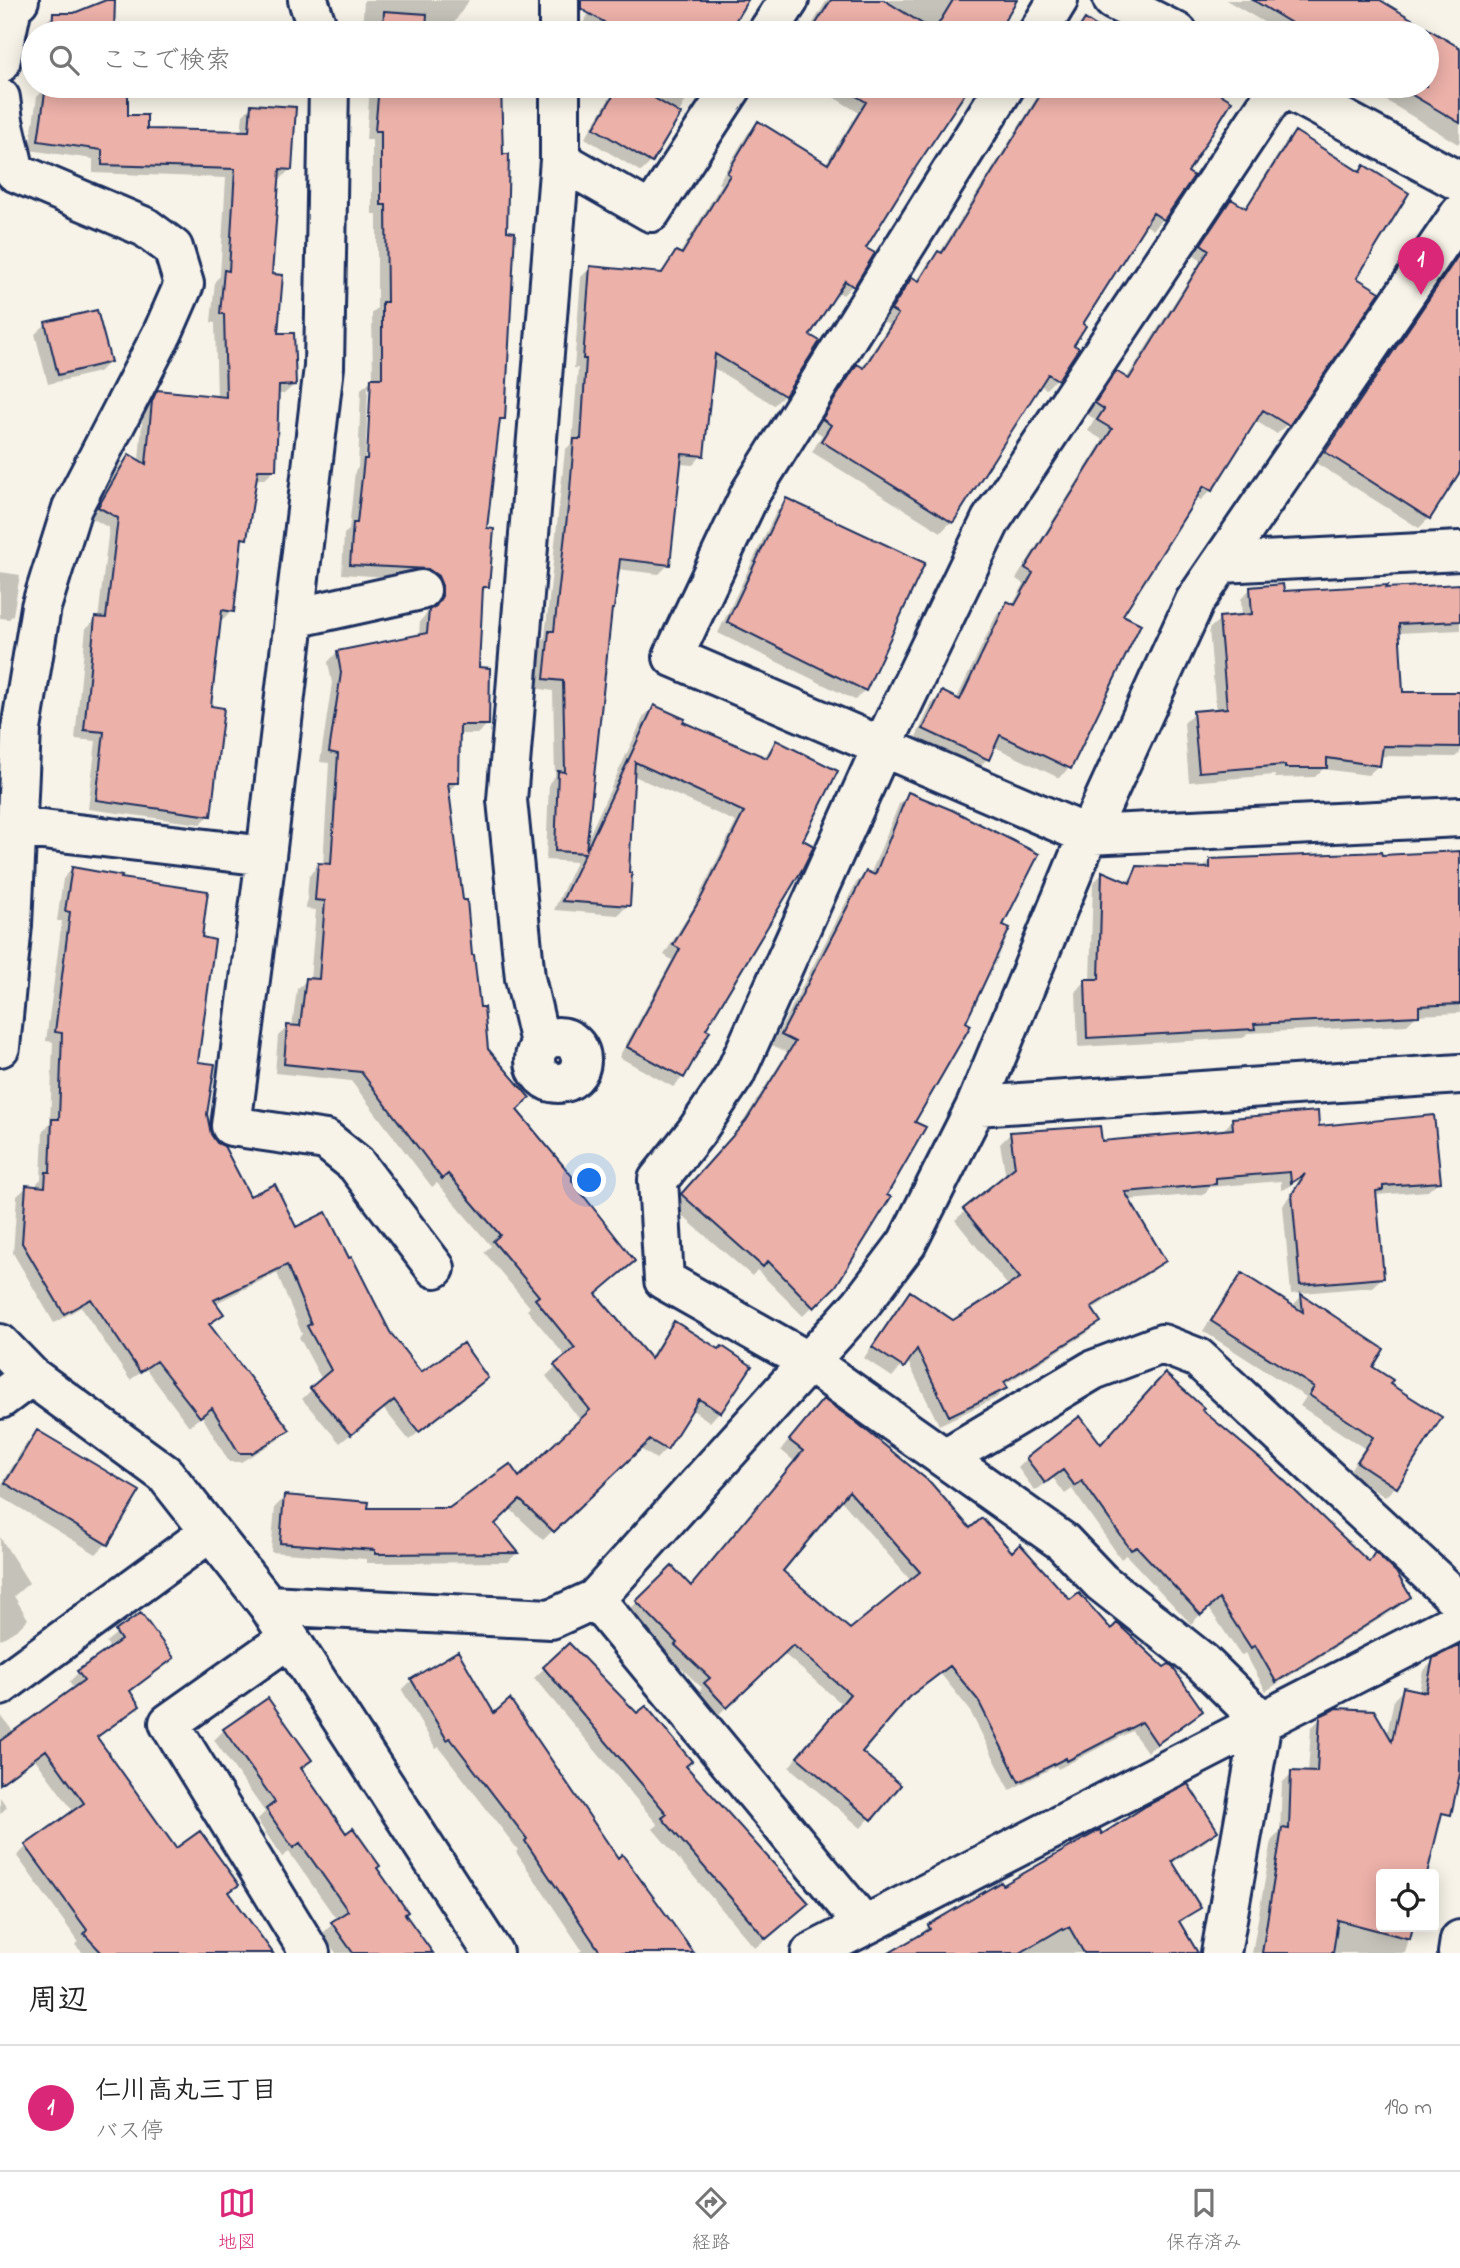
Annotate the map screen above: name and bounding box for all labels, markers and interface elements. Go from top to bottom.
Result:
search box [21,21,1439,98]
icon: search [45,41,83,79]
text: ここで検索 [101,43,231,81]
pin: 1 [1398,237,1444,295]
your location [572,1163,606,1197]
map controls [1376,1869,1439,1932]
button: locate [1376,1869,1439,1932]
text: 周辺 [28,1980,88,2024]
text: 仁川高丸三丁目 [95,2073,277,2111]
text: 1 [47,2092,55,2125]
text: 190 m [1384,2092,1432,2125]
text: バス停 [95,2116,164,2149]
tab: 地図 [218,2184,256,2257]
tab: 経路 [692,2184,730,2257]
tab: 保存済み [1166,2184,1242,2257]

